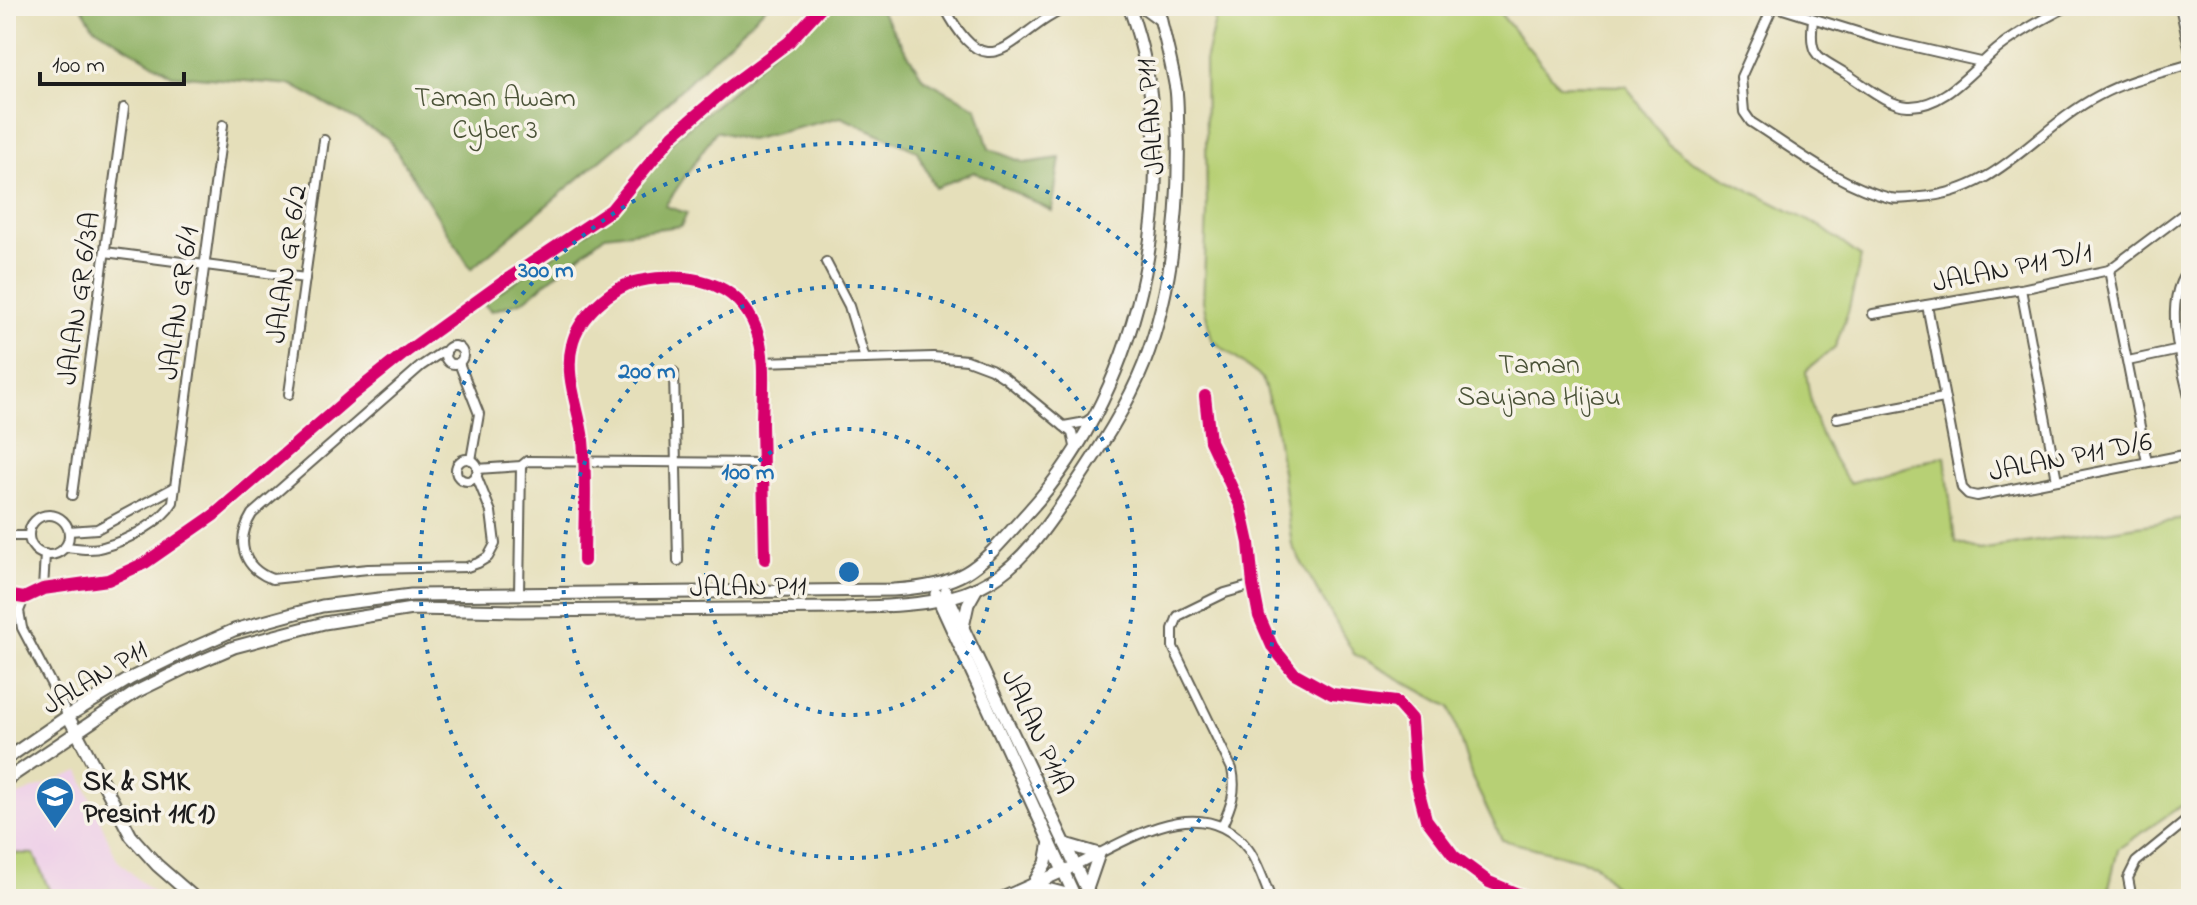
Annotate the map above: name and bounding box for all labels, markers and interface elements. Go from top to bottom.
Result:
scale bar [40,36,184,86]
text: 100 m [52,49,105,84]
street label: JALAN P11 [1127,57,1178,177]
park label: Taman Awam Cyber 3 [414,79,576,152]
street label: JALAN GR 6/2 [257,183,320,346]
street label: JALAN GR 6/3A [48,209,113,388]
street label: JALAN GR 6/1 [149,224,212,383]
street label: JALAN P11 D/1 [1929,234,2096,305]
text: 300 m [517,254,574,289]
park label: Taman Saujana Hijau [1457,346,1621,419]
text: 200 m [617,355,676,390]
street label: JALAN P11 D/6 [1986,423,2156,494]
text: 100 m [722,456,775,491]
centre of rings [835,558,863,586]
street label: JALAN P11 [689,567,807,610]
street label: JALAN P11 [35,631,156,727]
street label: JALAN P11A [989,663,1083,802]
place label: SK & SMK Presint 11(1) [83,763,216,836]
school or university icon: SK & SMK Presint 11(1) [34,775,76,830]

